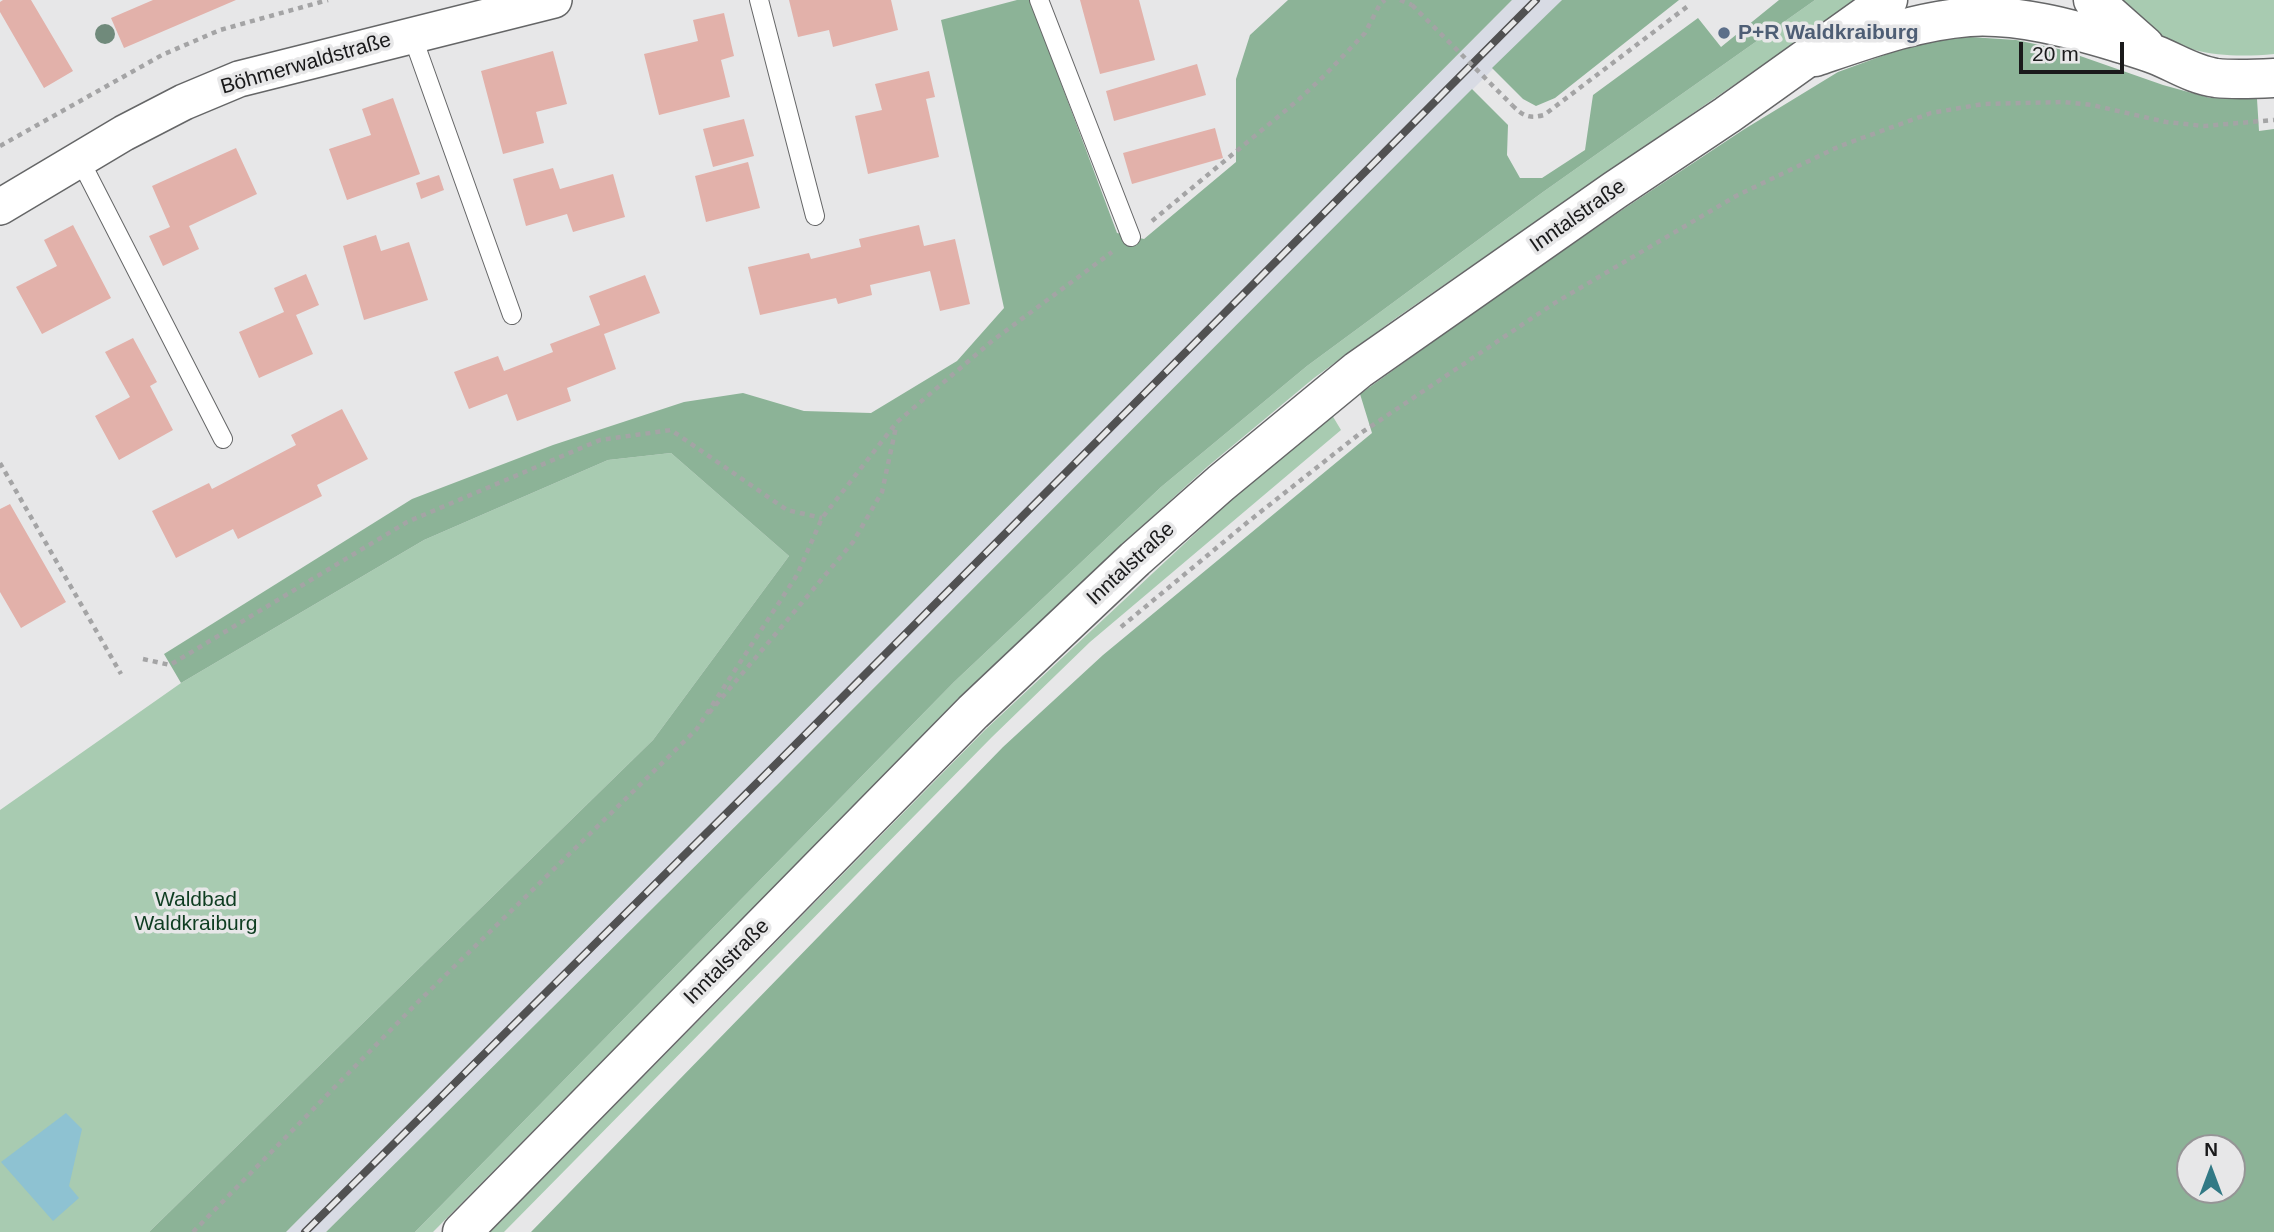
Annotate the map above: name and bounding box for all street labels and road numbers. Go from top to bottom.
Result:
street label: Böhmerwaldstraße [218,28,394,100]
street label: Inntalstraße [1525,174,1631,258]
street label: Inntalstraße [1082,517,1180,611]
street label: Inntalstraße [679,914,775,1010]

